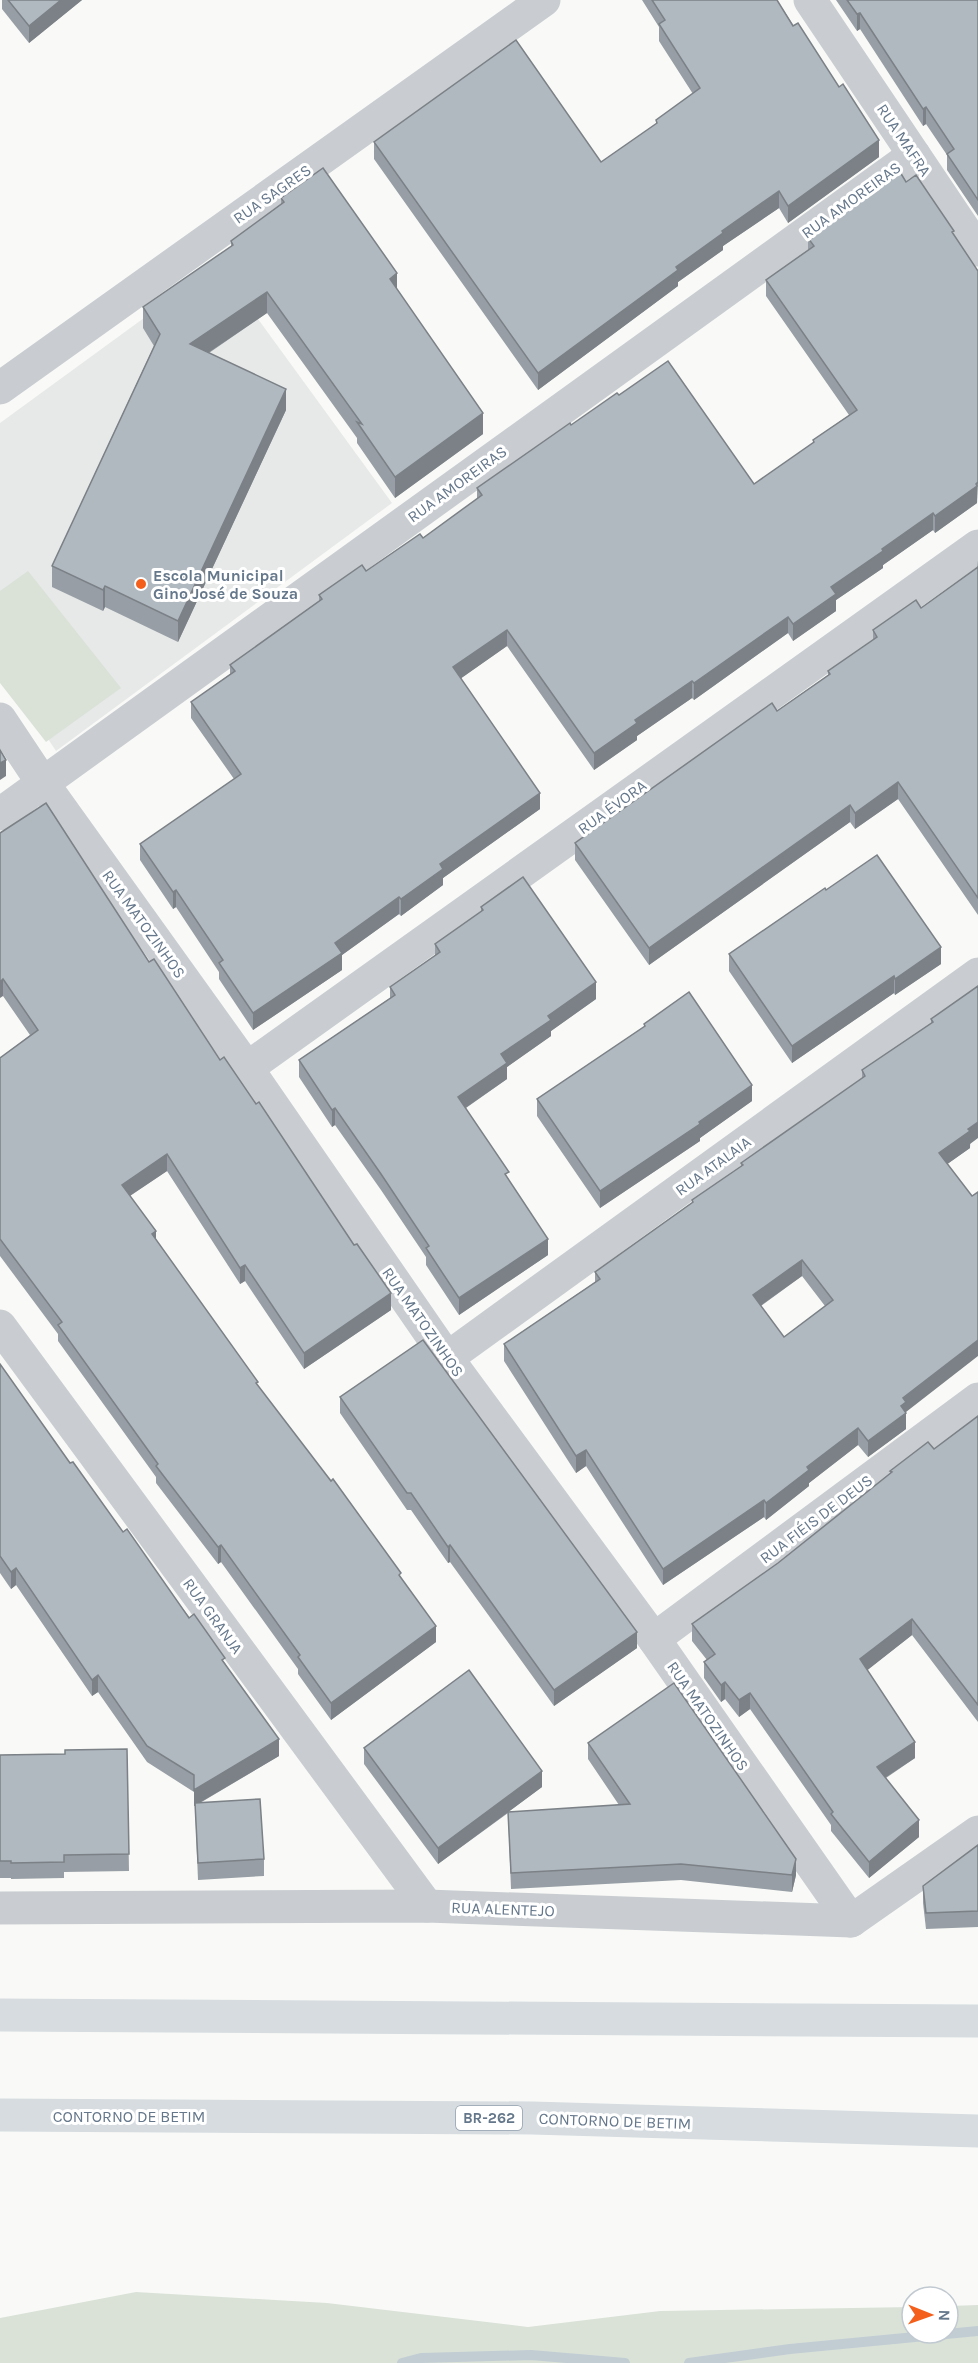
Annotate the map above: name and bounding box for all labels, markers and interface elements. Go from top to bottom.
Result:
street label: RUA MAFRA [873,100,935,180]
street label: RUA AMOREIRAS [798,158,904,242]
street label: RUA SAGRES [229,160,315,228]
street label: RUA AMOREIRAS [404,442,510,526]
place label: Escola Municipal Gino José de Souza [153,566,298,603]
marker: Escola Municipal Gino José de Souza [134,577,148,591]
street label: RUA ÉVORA [574,776,650,838]
street label: RUA MATOZINHOS [98,866,190,982]
street label: RUA ATALAIA [672,1132,754,1200]
street label: RUA MATOZINHOS [378,1264,468,1380]
street label: RUA FIÉIS DE DEUS [756,1470,876,1568]
street label: RUA GRANJA [179,1574,247,1658]
street label: RUA MATOZINHOS [663,1658,753,1774]
street label: RUA ALENTEJO [451,1898,555,1920]
road number: BR-262 [456,2106,522,2130]
street label: CONTORNO DE BETIM [53,2107,205,2126]
street label: CONTORNO DE BETIM [538,2109,692,2133]
north arrow [900,2285,960,2345]
text: N [935,2309,954,2321]

